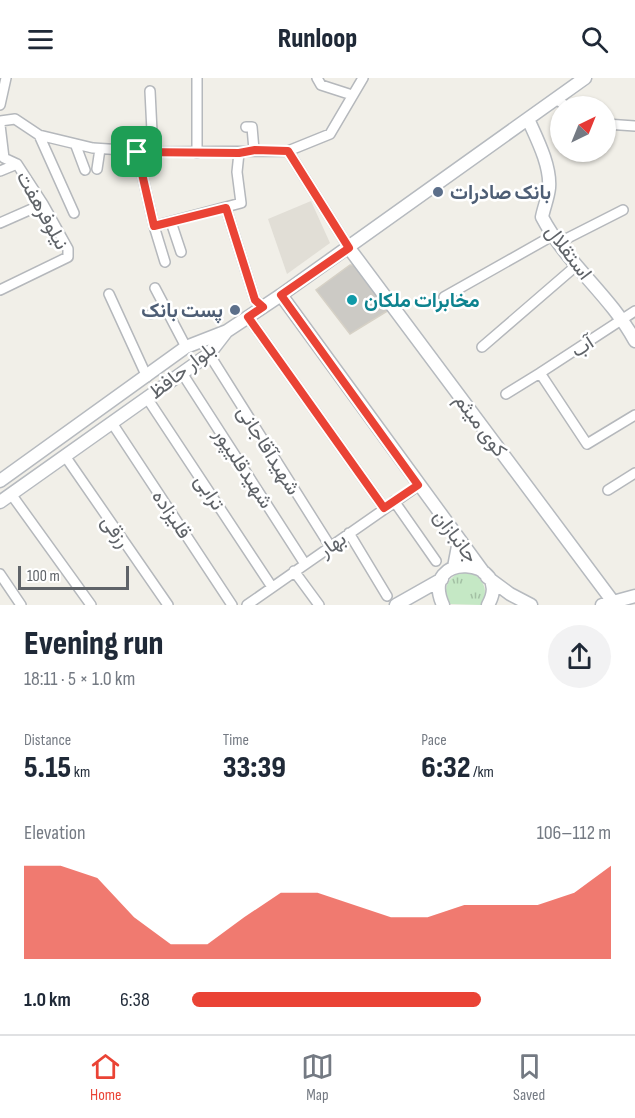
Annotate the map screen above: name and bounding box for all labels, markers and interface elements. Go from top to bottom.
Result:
icon: menu [24,23,57,56]
text: Runloop [278,23,357,55]
icon: search [578,23,611,56]
north arrow [550,96,616,162]
map controls [550,96,616,162]
pin [111,126,162,177]
icon: arrive [120,135,153,168]
street label: نیلوفرهفت [11,167,73,254]
place label: بانک صادرات [450,181,551,205]
marker: بانک صادرات [431,185,445,199]
street label: استقلال [540,220,597,285]
place label: مخابرات ملکان [364,289,480,313]
marker: مخابرات ملکان [345,293,359,307]
place label: پست بانک [141,299,223,324]
marker: پست بانک [228,303,242,317]
street label: آب [567,330,599,363]
street label: بلوار حافظ [144,337,221,405]
street label: کوی میثم [449,389,512,462]
street label: شهیدآقاجانی [231,401,305,500]
street label: شهیدقلیپور [207,423,278,514]
street label: ترابی [189,470,230,515]
street label: قلیزاده [146,486,196,543]
street label: جانبازان [428,505,483,568]
street label: رزقی [96,511,135,552]
street label: بهار [313,527,351,563]
scale bar [18,563,129,591]
text: 100 m [27,567,60,586]
text: Evening run [24,624,164,664]
button: share [548,625,611,688]
text: 18:11 · 5 × 1.0 km [24,667,135,691]
text: Distance [24,731,71,750]
text: Time [223,731,249,750]
text: Pace [421,731,447,750]
text: 5.15 [24,750,71,786]
text: 33:39 [223,750,286,786]
text: 6:32 [421,750,470,786]
text: km [71,763,90,782]
text: /km [470,763,494,782]
text: Elevation [24,821,86,845]
text: 106–112 m [537,821,611,845]
text: 1.0 km [24,988,71,1012]
text: 6:38 [120,988,150,1012]
tab: Home [89,1050,122,1105]
tab: Map [301,1050,334,1105]
tab: Saved [513,1050,546,1105]

